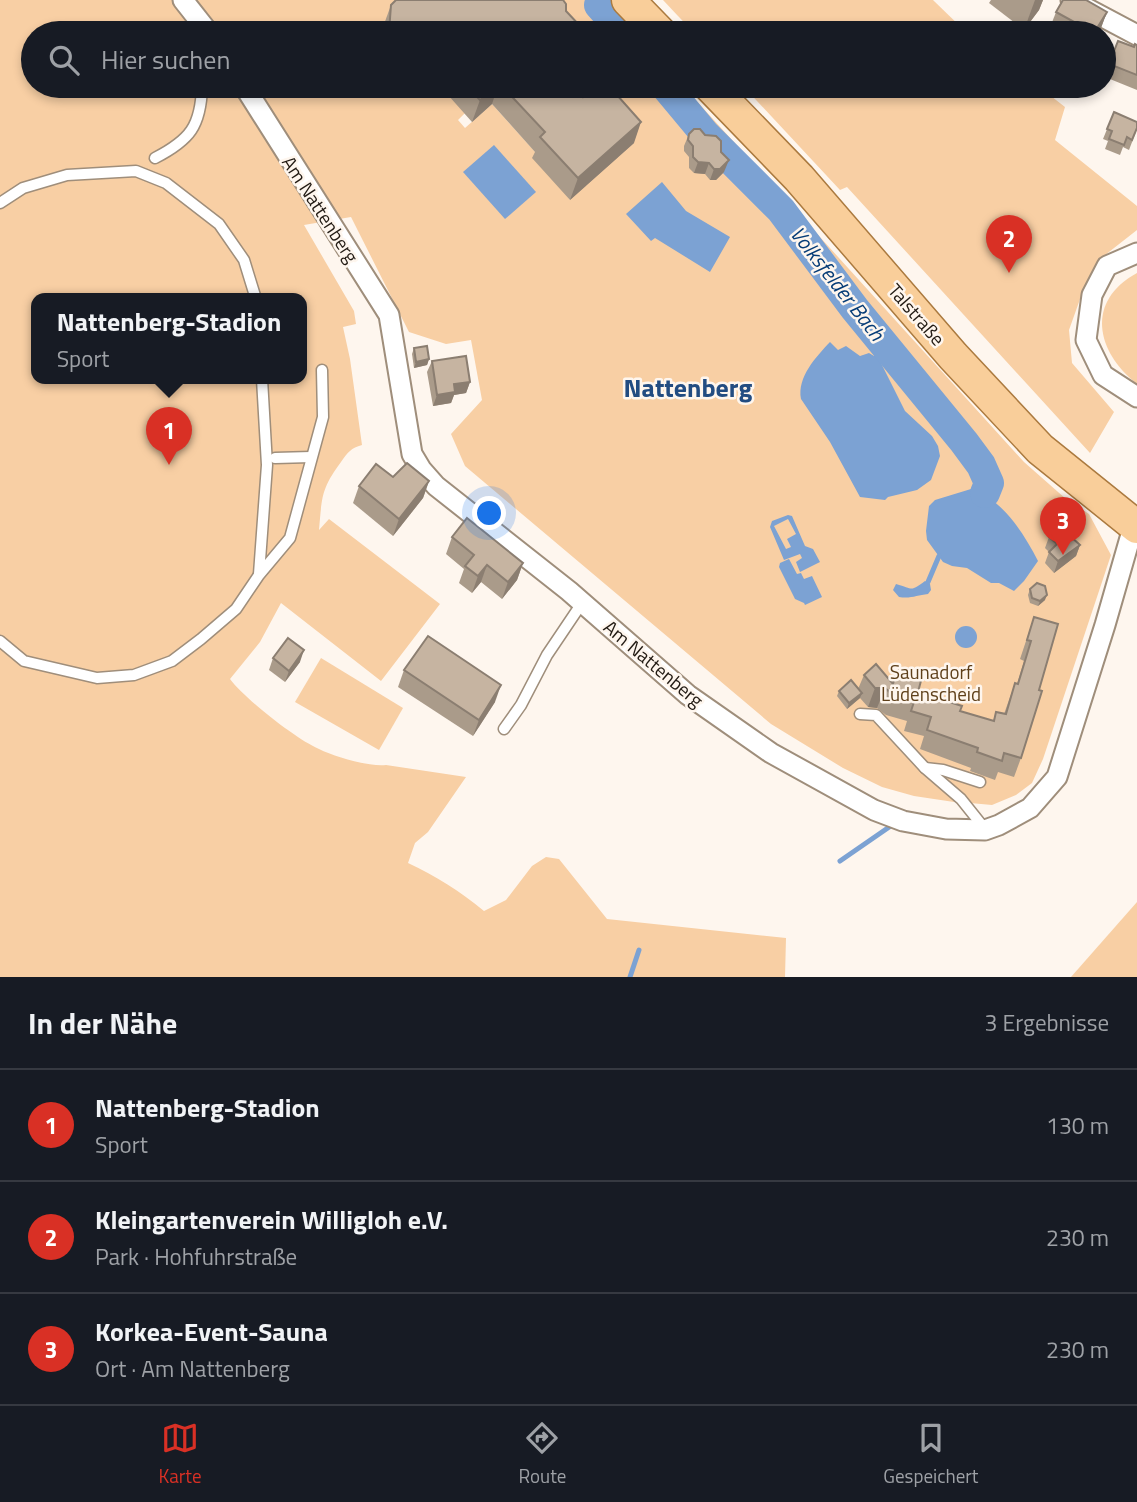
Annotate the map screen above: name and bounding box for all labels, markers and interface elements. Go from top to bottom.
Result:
search box [21,21,1116,98]
text: Hier suchen [101,40,230,79]
icon: search [45,41,83,79]
street label: Am Nattenberg [275,150,367,269]
pin: 2 [986,215,1032,273]
water label: Volksfelder Bach [783,219,893,347]
street label: Talstraße [882,276,952,352]
popup [31,293,307,384]
text: Nattenberg-Stadion [57,302,281,341]
text: Sport [57,341,109,376]
district label: Nattenberg [624,368,753,407]
pin: 1 [146,407,192,465]
your location [472,496,506,530]
pin: 3 [1040,497,1086,555]
street label: Am Nattenberg [598,612,710,714]
park label: Saunadorf Lüdenscheid [881,657,981,708]
text: In der Nähe [28,1000,177,1046]
text: 3 Ergebnisse [985,1005,1109,1040]
text: Nattenberg-Stadion [95,1088,320,1127]
text: 1 [45,1108,57,1143]
text: 130 m [1046,1108,1109,1143]
text: Sport [95,1127,148,1162]
text: Kleingartenverein Willigloh e.V. [95,1200,448,1239]
text: 2 [45,1220,57,1255]
text: 230 m [1046,1220,1109,1255]
text: Park · Hohfuhrstraße [95,1239,297,1274]
text: Korkea-Event-Sauna [95,1312,328,1351]
text: 3 [45,1332,57,1367]
text: 230 m [1046,1332,1109,1367]
text: Ort · Am Nattenberg [95,1351,290,1386]
tab: Karte [158,1419,202,1490]
tab: Route [519,1419,566,1490]
tab: Gespeichert [883,1419,979,1490]

